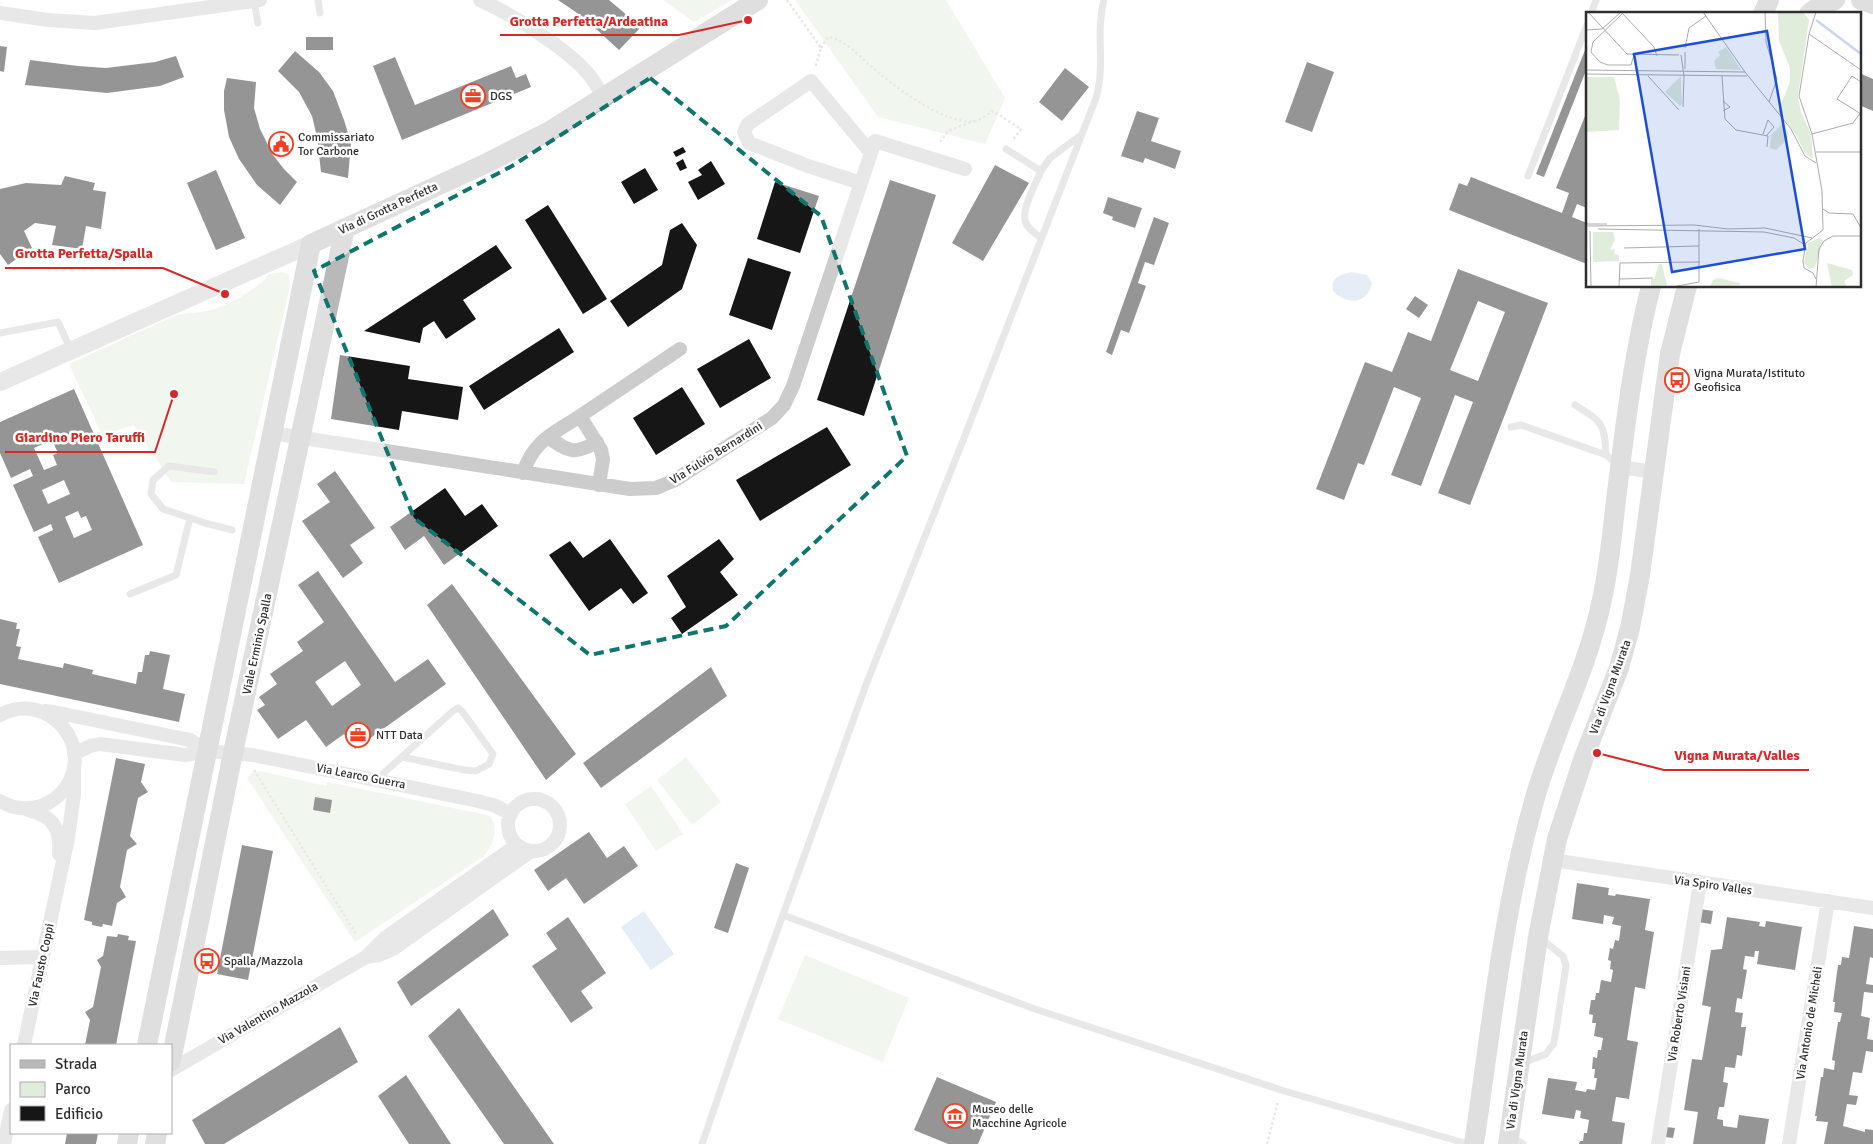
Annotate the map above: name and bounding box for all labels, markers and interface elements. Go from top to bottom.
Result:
callout: Grotta Perfetta/Ardeatina [500,6,679,35]
inset map [1586,12,1860,288]
text: Grotta Perfetta/Ardeatina [510,13,668,30]
office icon: DGS [460,83,486,109]
place label: DGS [490,89,512,104]
place label: Commissariato Tor Carbone [298,130,375,159]
public building icon: Commissariato Tor Carbone [268,131,294,157]
street label: Via di Grotta Perfetta [336,179,440,238]
callout: Grotta Perfetta/Spalla [5,239,163,268]
text: Grotta Perfetta/Spalla [15,245,153,262]
place label: Vigna Murata/Istituto Geofisica [1694,366,1805,395]
bus stop icon: Vigna Murata/Istituto Geofisica [1664,367,1690,393]
street label: Via Fulvio Bernardini [667,419,765,488]
callout: Giardino Piero Taruffi [5,423,155,452]
text: Giardino Piero Taruffi [15,429,145,446]
street label: Viale Erminio Spalla [239,592,276,696]
street label: Via di Vigna Murata [1586,638,1635,737]
office icon: NTT Data [345,722,371,748]
place label: NTT Data [376,728,423,743]
callout: Vigna Murata/Valles [1664,741,1809,770]
text: Vigna Murata/Valles [1674,747,1800,764]
street label: Via Learco Guerra [315,760,407,793]
street label: Via Spiro Valles [1673,873,1753,898]
street label: Via Fausto Coppi [25,922,58,1008]
bus stop icon: Spalla/Mazzola [194,948,220,974]
place label: Spalla/Mazzola [224,954,303,969]
street label: Via Roberto Visiani [1665,965,1694,1063]
street label: Via Antonio de Micheli [1793,965,1826,1081]
street label: Via Valentino Mazzola [216,979,321,1048]
street label: Via di Vigna Murata [1503,1030,1532,1130]
legend [10,1044,172,1134]
text: Strada [55,1055,97,1073]
text: Parco [55,1080,91,1098]
place label: Museo delle Macchine Agricole [972,1102,1067,1131]
museum icon: Museo delle Macchine Agricole [942,1103,968,1129]
text: Edificio [55,1105,103,1123]

